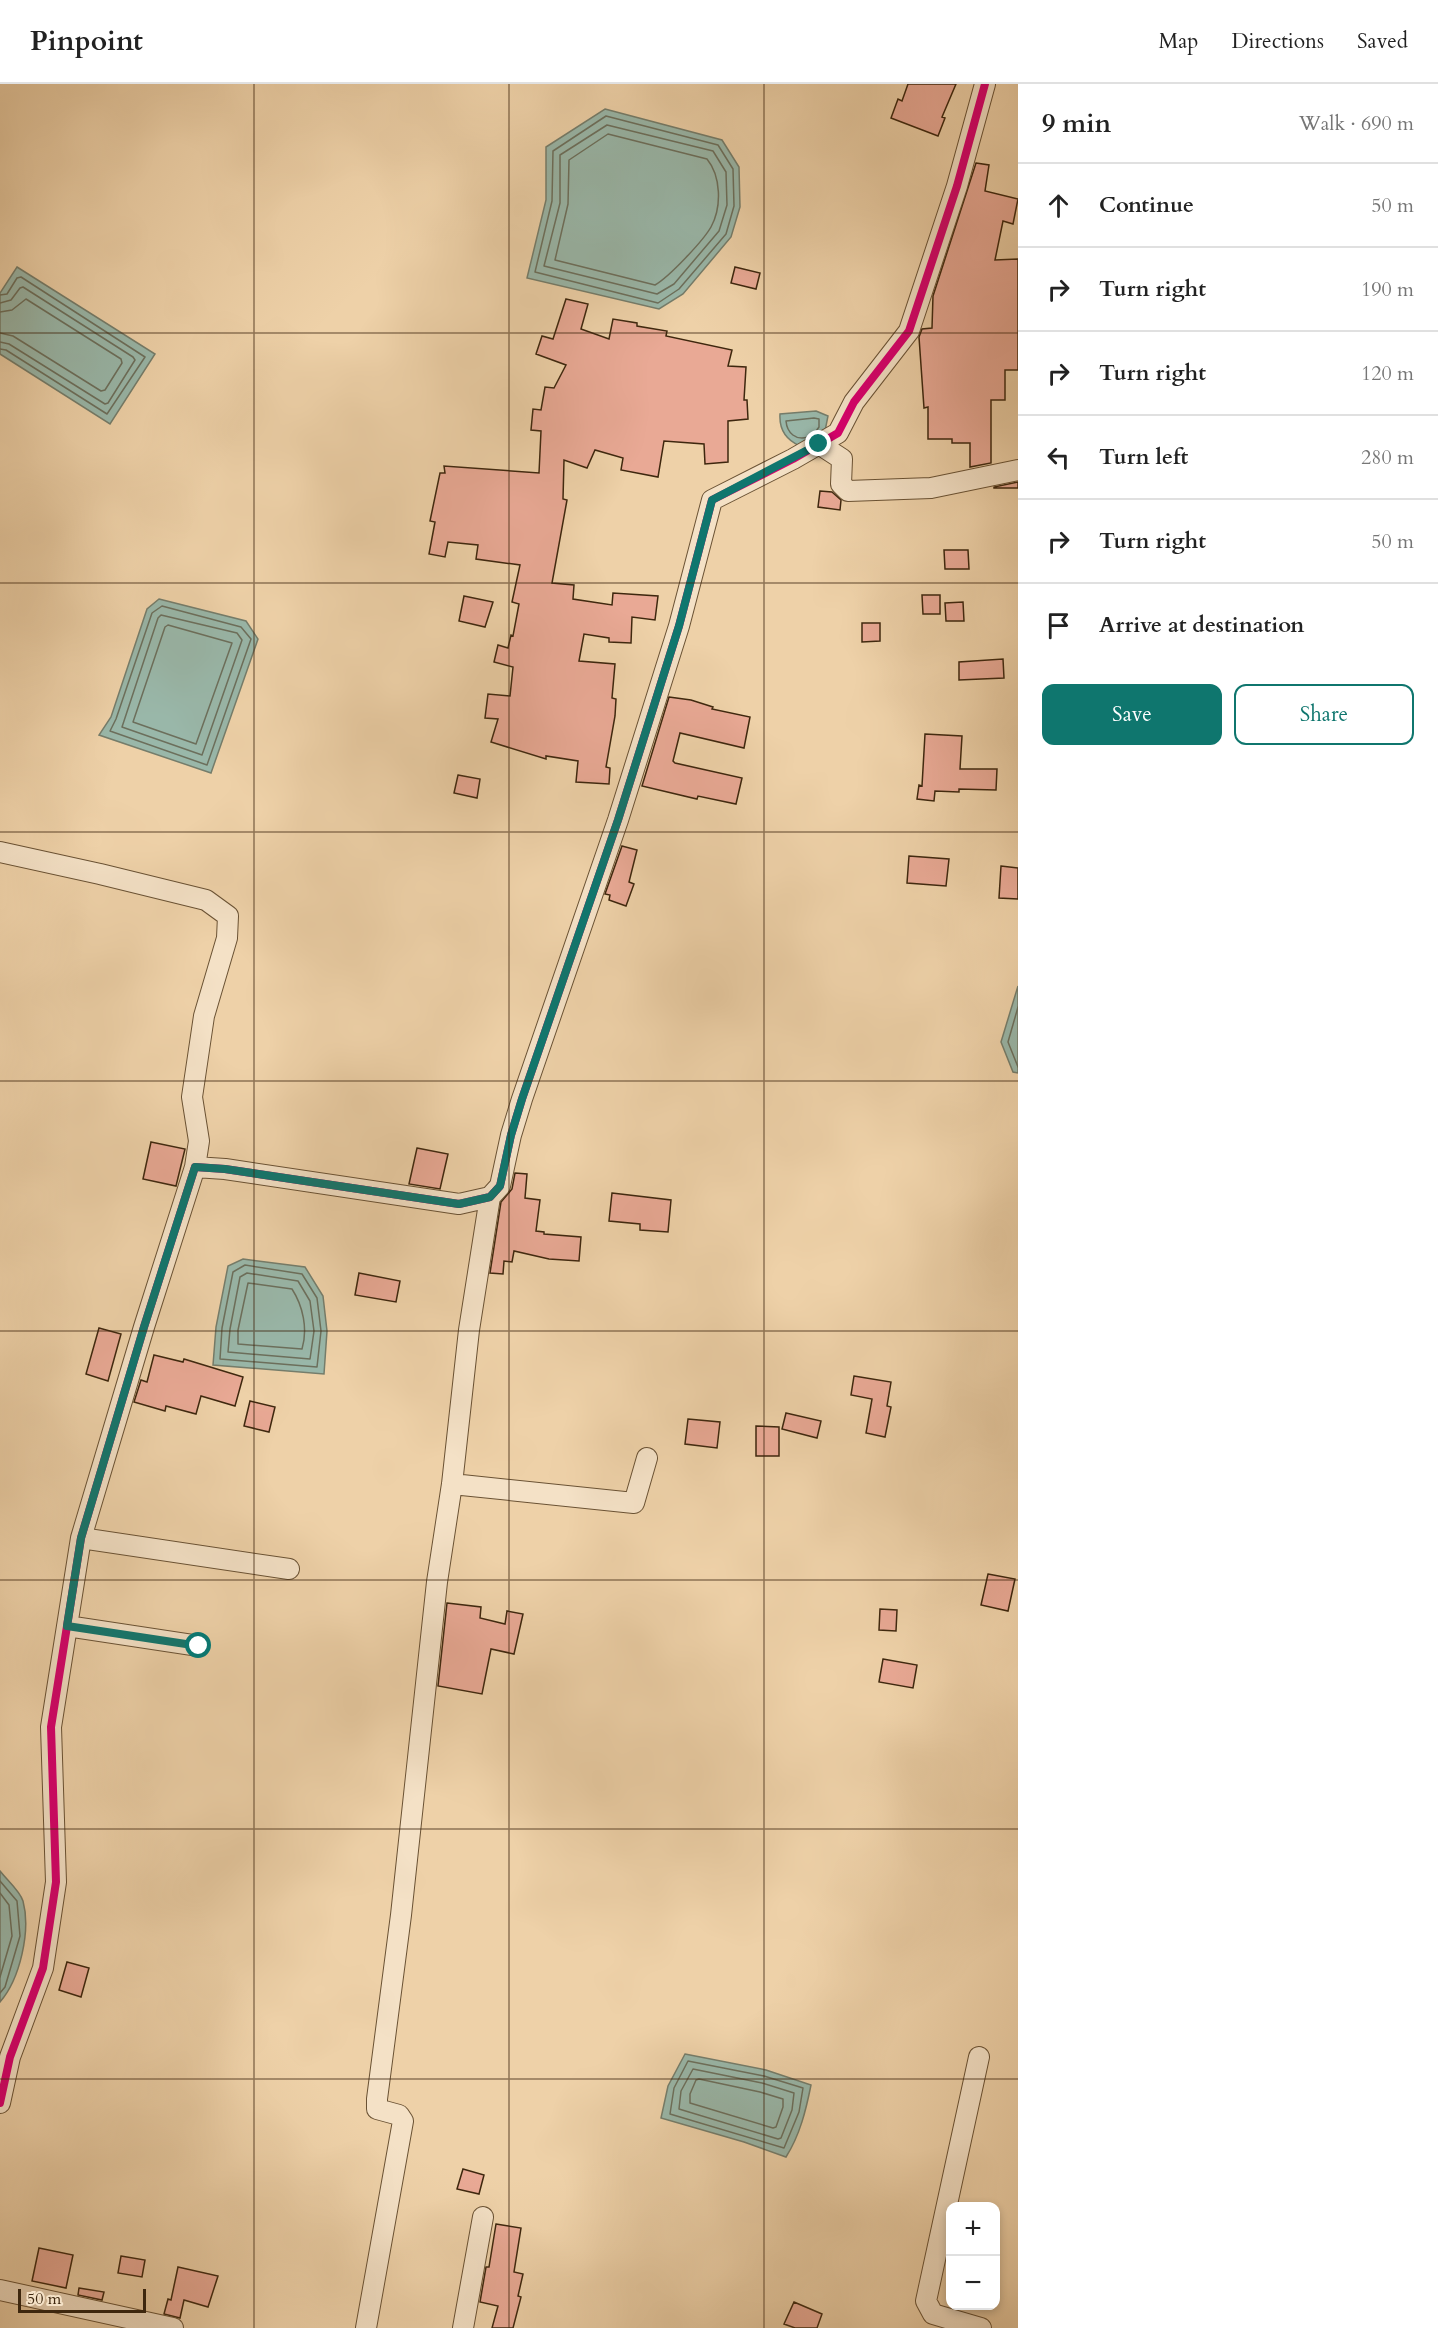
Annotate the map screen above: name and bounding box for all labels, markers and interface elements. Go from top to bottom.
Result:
text: Pinpoint [30,22,143,60]
text: Map [1158,27,1198,56]
text: Directions [1231,27,1324,56]
text: Saved [1357,27,1408,56]
text: 9 min [1042,106,1111,141]
text: Walk · 690 m [1299,110,1414,137]
icon: ahead [1042,189,1075,222]
text: Continue [1099,190,1194,220]
text: 50 m [1371,192,1414,219]
icon: right [1042,273,1075,306]
text: Turn right [1099,274,1206,304]
text: 190 m [1361,276,1414,303]
icon: right [1042,357,1075,390]
text: Turn right [1099,358,1206,388]
text: 120 m [1361,360,1414,387]
route end [805,430,831,456]
icon: left [1042,441,1075,474]
text: Turn left [1099,442,1188,472]
text: 280 m [1361,444,1414,471]
icon: right [1042,525,1075,558]
text: Turn right [1099,526,1206,556]
text: 50 m [1371,528,1414,555]
icon: arrive [1042,609,1075,642]
text: Arrive at destination [1099,610,1304,640]
button: Save [1042,684,1222,745]
button: Share [1234,684,1414,745]
route start [185,1632,211,1658]
map controls [946,2202,1000,2310]
button: + [946,2202,1000,2256]
button: − [946,2256,1000,2310]
scale bar [18,2286,146,2314]
text: 50 m [27,2288,61,2310]

